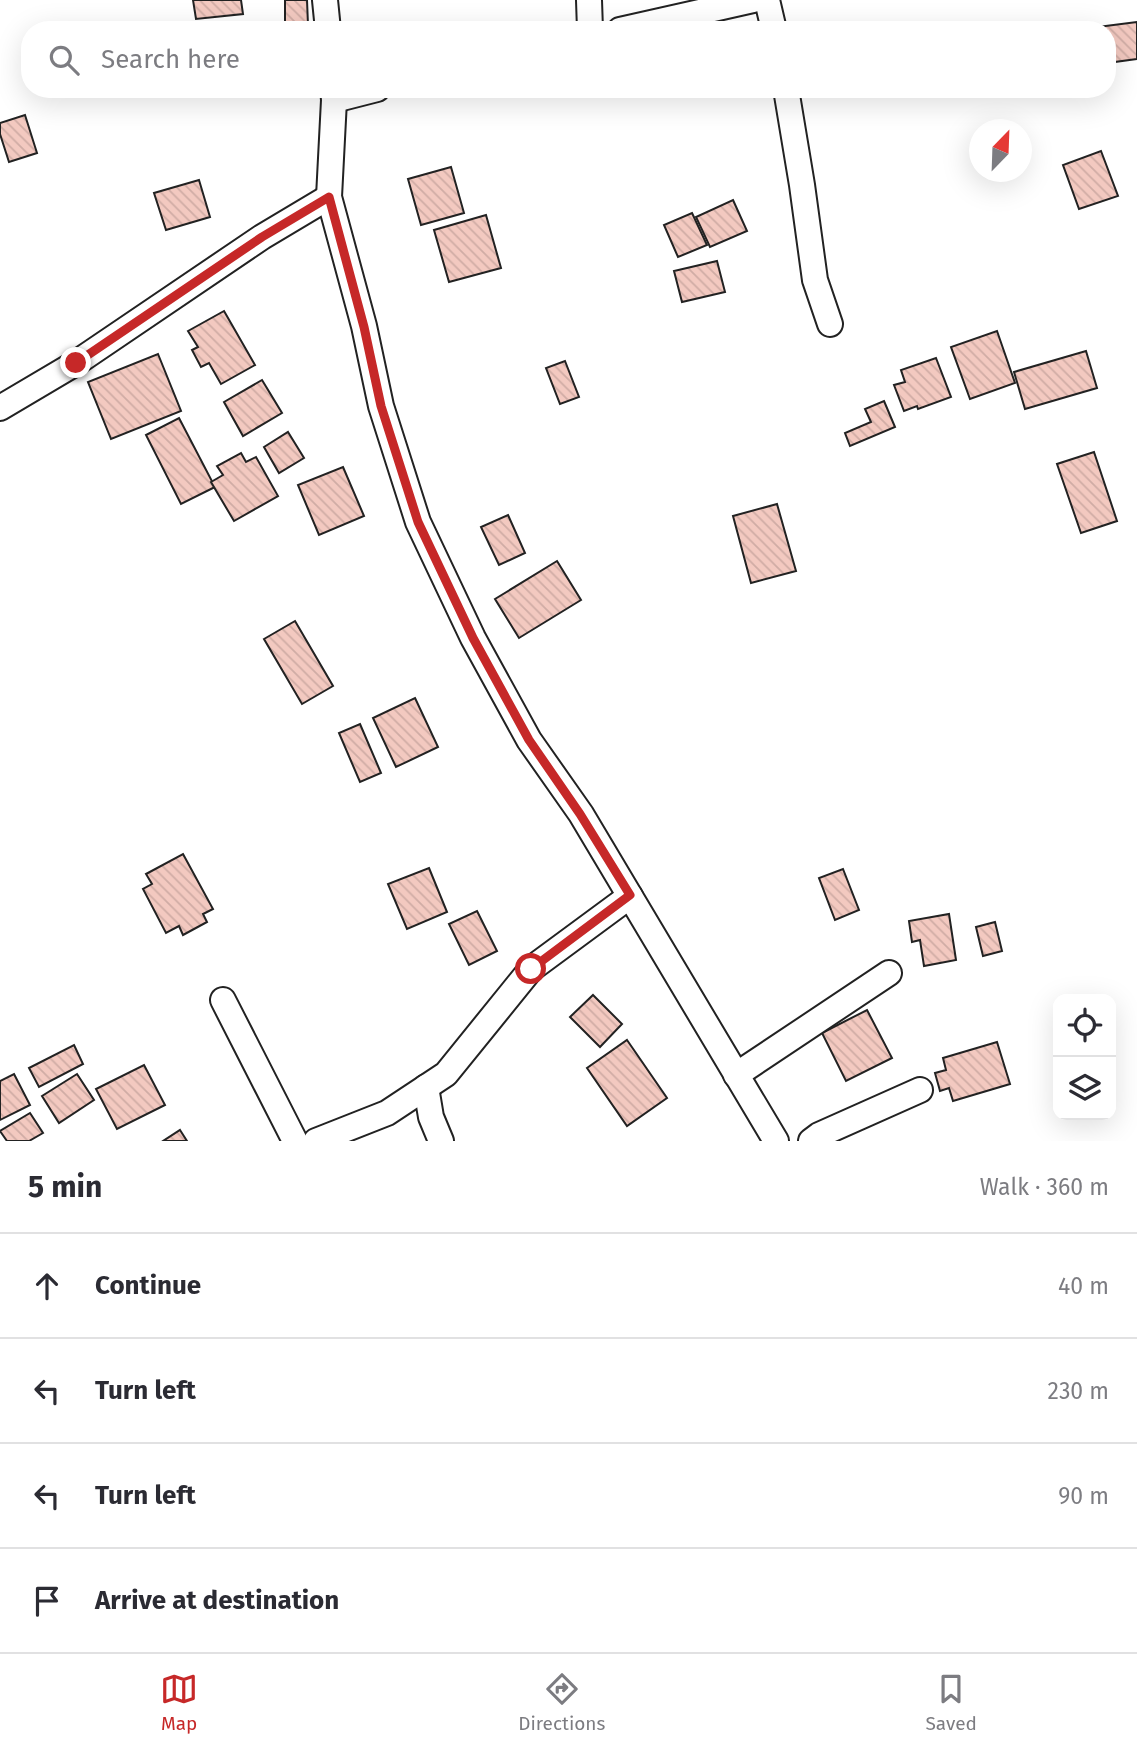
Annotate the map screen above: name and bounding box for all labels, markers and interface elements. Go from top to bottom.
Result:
search box [21,21,1116,98]
icon: search [45,41,83,79]
text: Search here [101,44,240,75]
north arrow [969,119,1032,182]
route end [60,347,91,378]
route start [515,953,546,984]
map controls [1053,994,1116,1120]
button: locate [1053,994,1116,1057]
button: layers [1053,1057,1116,1120]
text: 5 min [28,1169,102,1205]
text: Walk · 360 m [980,1173,1109,1201]
icon: ahead [28,1267,66,1305]
text: Continue [95,1270,201,1301]
text: 40 m [1058,1272,1109,1300]
icon: left [28,1372,66,1410]
text: Turn left [95,1375,196,1406]
text: 230 m [1048,1377,1109,1405]
icon: left [28,1477,66,1515]
text: Turn left [95,1480,196,1511]
text: 90 m [1058,1482,1109,1510]
icon: arrive [28,1582,66,1620]
text: Arrive at destination [95,1585,339,1616]
tab: Map [160,1670,198,1735]
tab: Directions [518,1670,605,1735]
tab: Saved [926,1670,977,1735]

